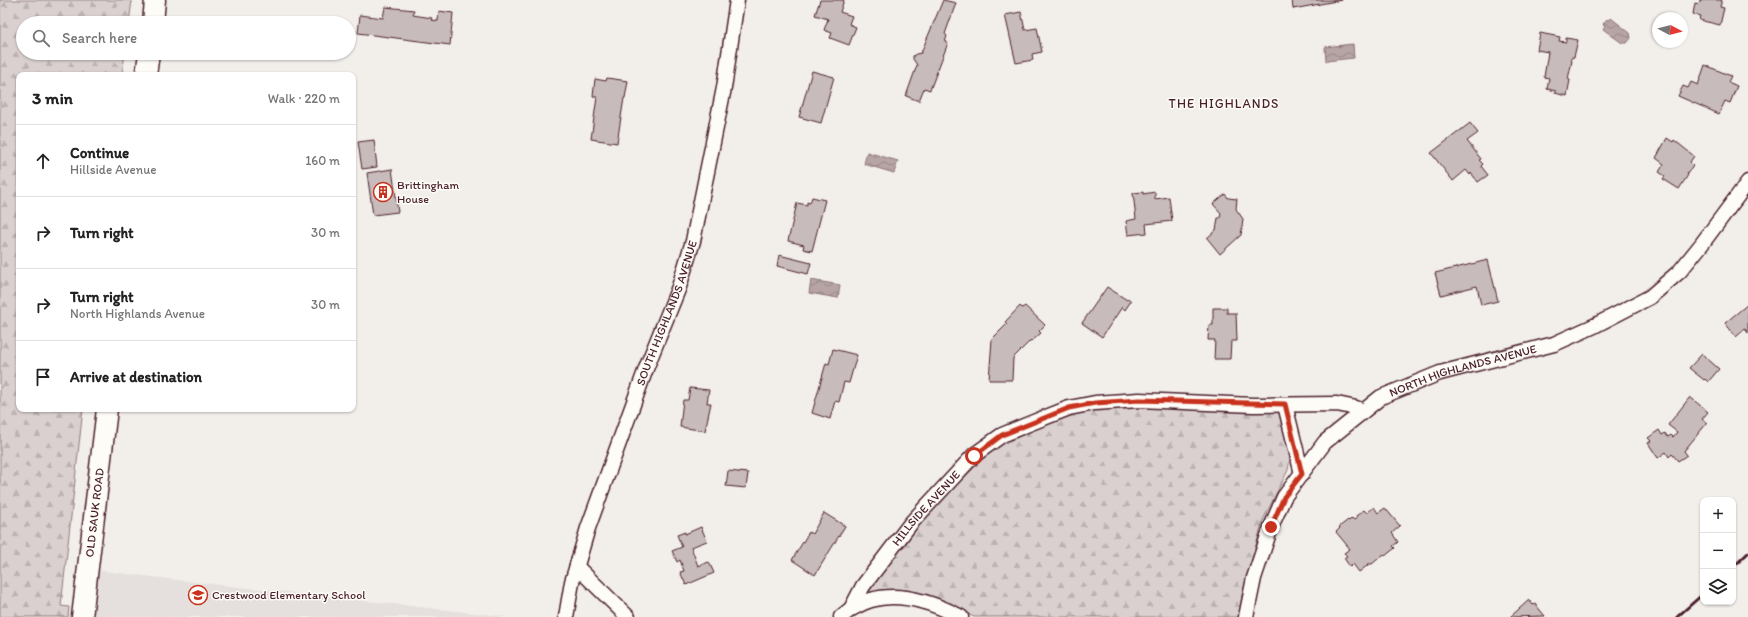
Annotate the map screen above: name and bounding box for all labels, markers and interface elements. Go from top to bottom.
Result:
north arrow [1652,12,1688,48]
search box [16,16,356,60]
icon: search [30,27,52,49]
text: Search here [62,29,137,47]
text: 3 min [32,88,73,108]
text: Walk · 220 m [268,91,340,106]
district label: THE HIGHLANDS [1169,96,1279,111]
text: Continue [70,144,129,162]
icon: ahead [32,150,54,172]
text: 160 m [305,153,340,168]
text: Hillside Avenue [70,162,157,177]
place label: Brittingham House [397,178,459,206]
building icon: Brittingham House [372,181,394,203]
icon: right [32,222,54,244]
text: Turn right [70,224,134,242]
text: 30 m [311,225,340,240]
street label: SOUTH HIGHLANDS AVENUE [633,238,700,387]
text: Turn right [70,288,134,306]
icon: right [32,294,54,316]
text: 30 m [311,297,340,312]
text: North Highlands Avenue [70,306,205,321]
street label: NORTH HIGHLANDS AVENUE [1387,342,1538,400]
icon: arrive [32,366,54,388]
text: Arrive at destination [70,368,202,386]
route start [965,447,983,465]
street label: OLD SAUK ROAD [82,467,107,558]
street label: HILLSIDE AVENUE [889,467,963,549]
map controls [1700,497,1736,605]
button: + [1700,497,1736,533]
route end [1262,518,1280,536]
button: − [1700,533,1736,569]
button: layers [1700,569,1736,605]
school or university icon: Crestwood Elementary School [187,584,209,606]
place label: Crestwood Elementary School [212,588,366,602]

